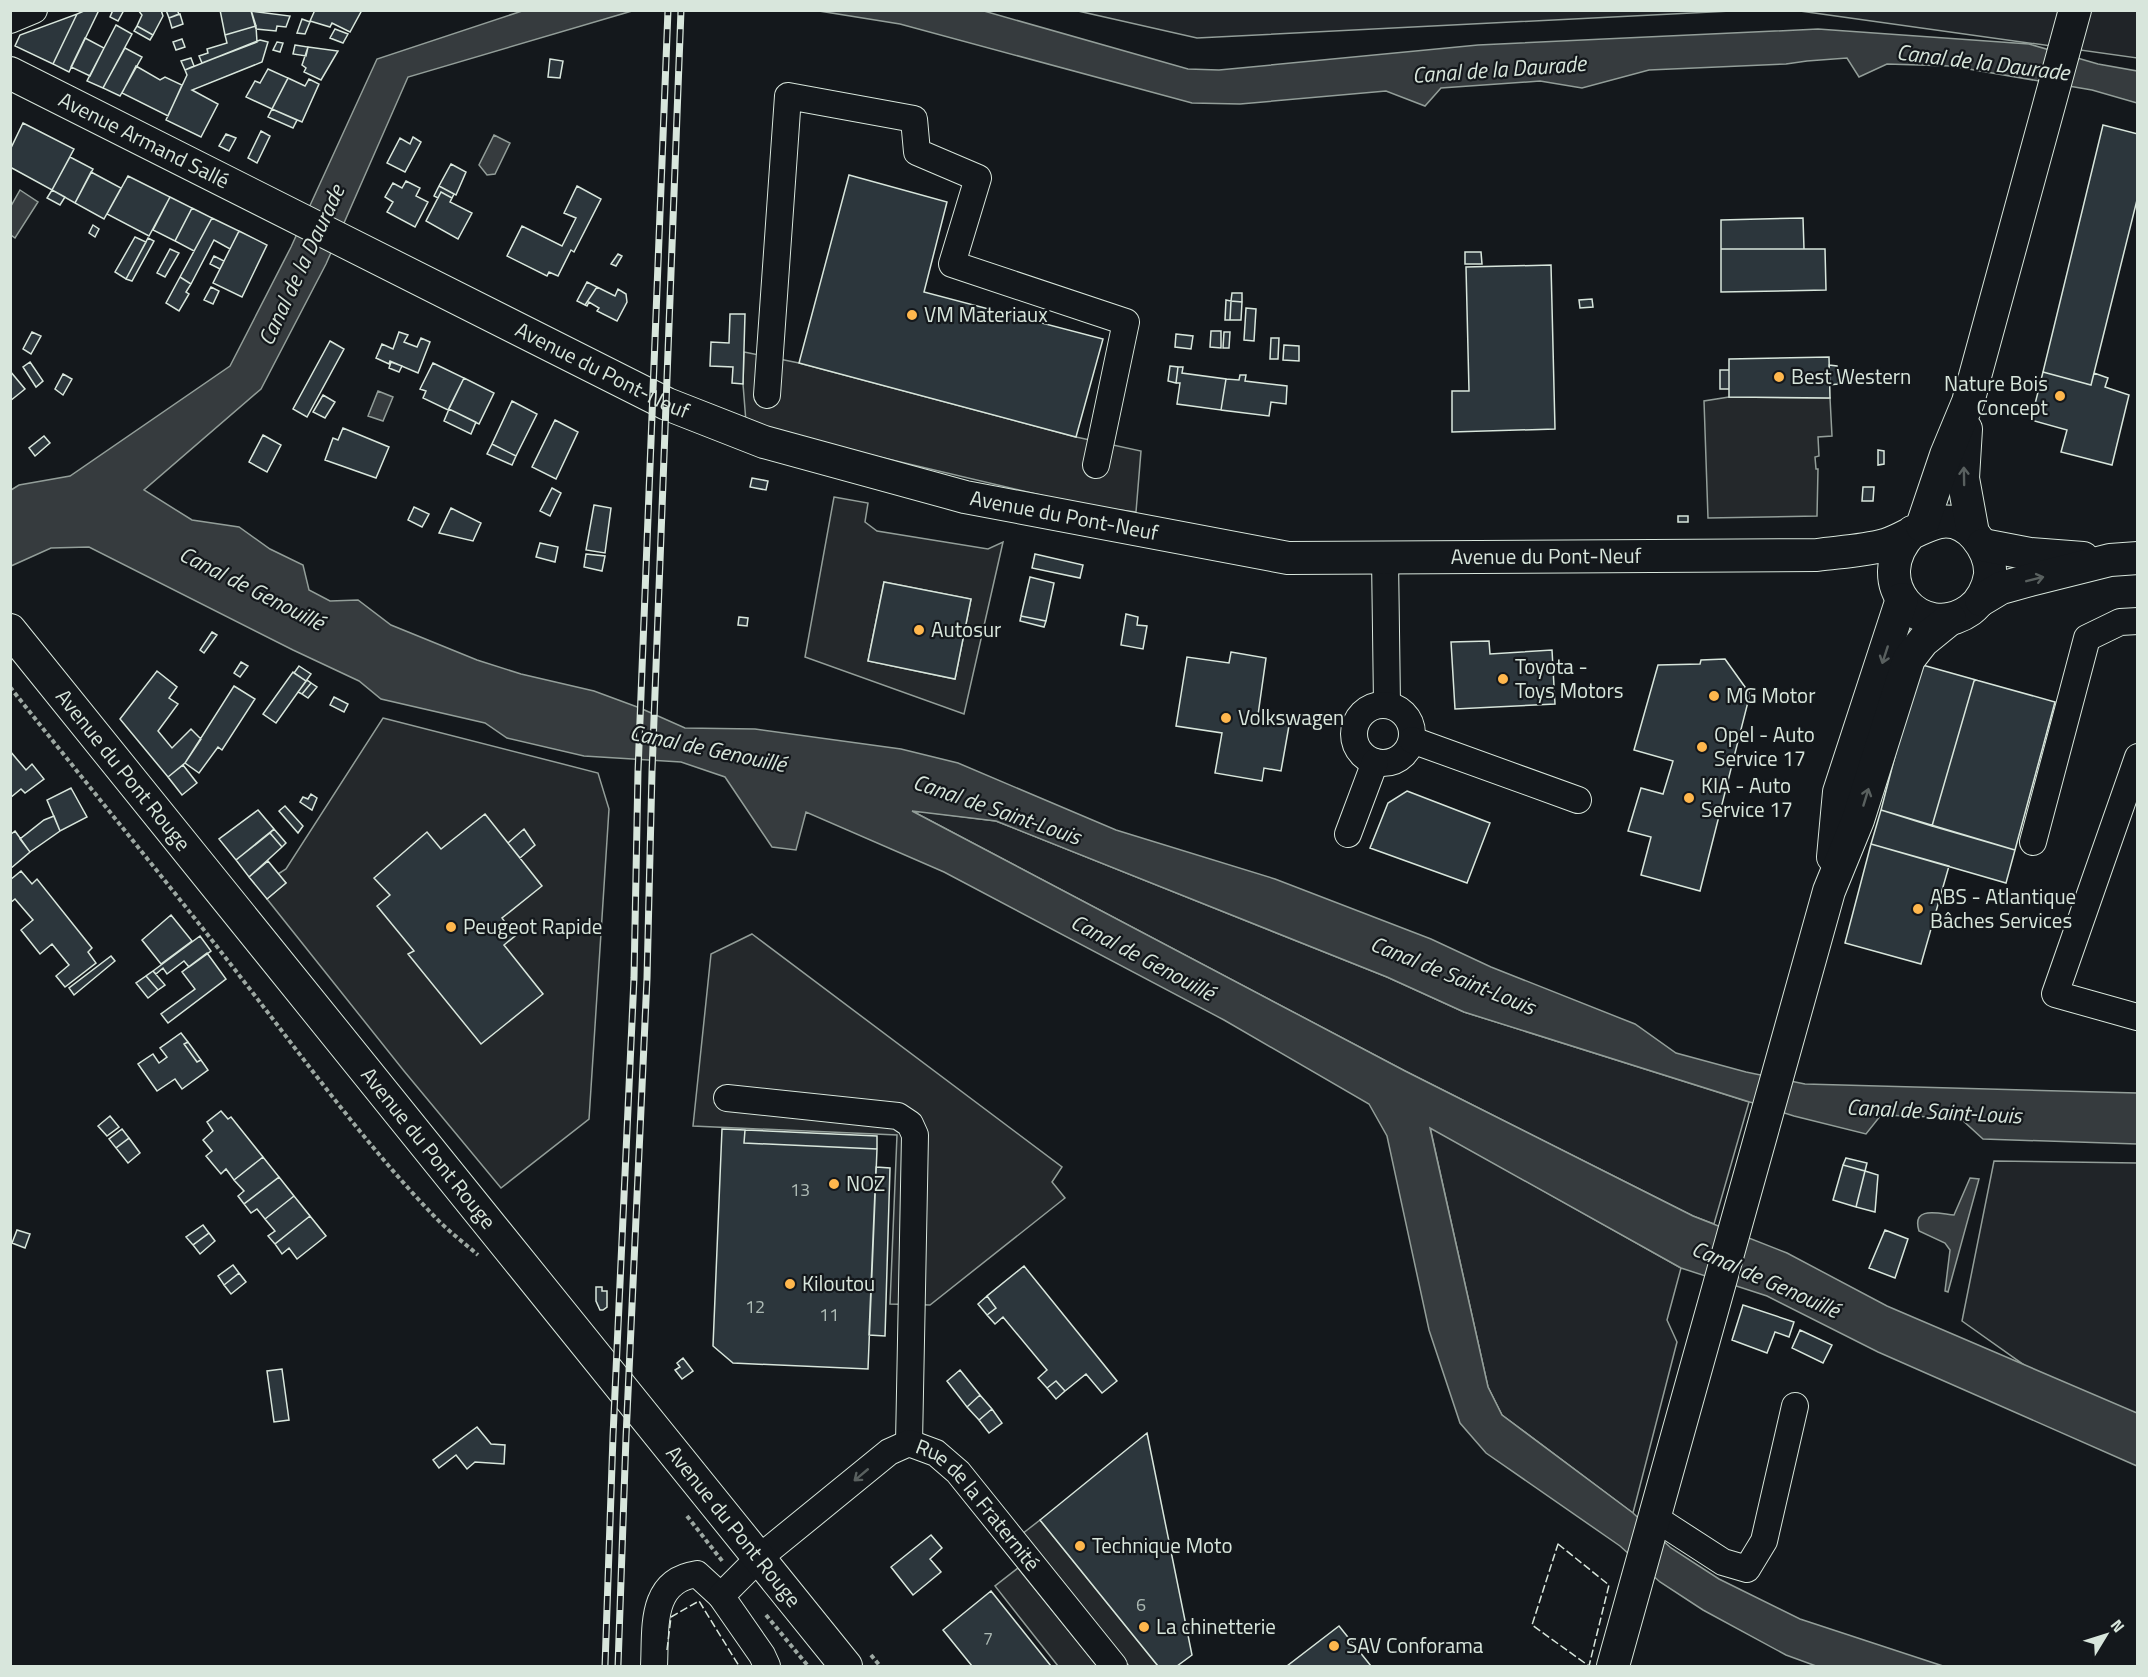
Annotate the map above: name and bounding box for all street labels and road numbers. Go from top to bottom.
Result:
street label: Avenue Armand Sallé [53,83,235,196]
street label: Avenue du Pont-Neuf [510,313,694,426]
street label: Avenue du Pont-Neuf [967,481,1161,548]
street label: Avenue du Pont-Neuf [1451,539,1642,572]
street label: Avenue du Pont Rouge [48,681,199,857]
street label: Avenue du Pont Rouge [354,1060,504,1236]
street label: Rue de la Fraternité [911,1430,1049,1578]
street label: Avenue du Pont Rouge [659,1438,810,1614]

